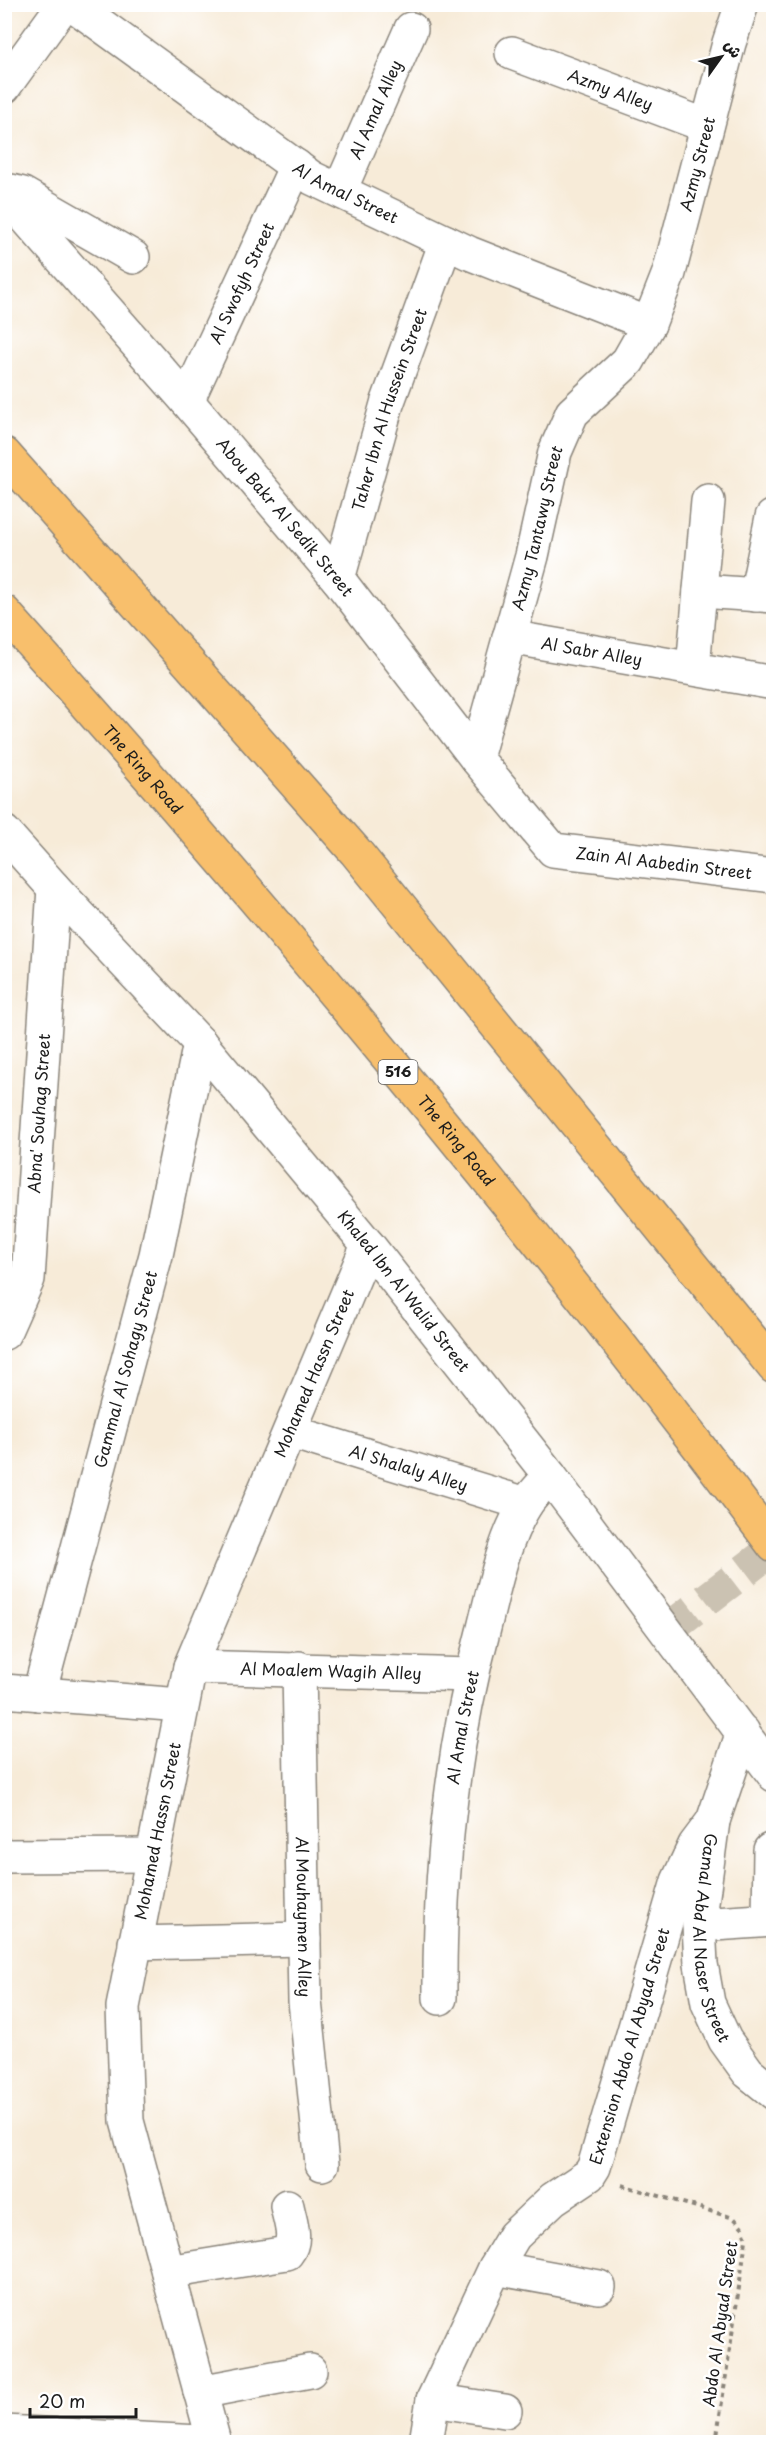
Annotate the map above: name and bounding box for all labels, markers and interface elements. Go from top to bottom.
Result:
north arrow [691,27,751,87]
text: ش [719,34,749,62]
street label: Al Amal Alley [342,56,407,163]
street label: Azmy Alley [565,62,657,116]
street label: Azmy Street [673,113,720,214]
street label: Al Amal Street [288,155,403,229]
street label: Al Swofyh Street [202,218,280,347]
street label: Taher Ibn Al Hussein Street [345,304,432,513]
street label: Abou Bakr Al Sedik Street [212,432,360,601]
street label: Azmy Tantawy Street [505,441,568,613]
street label: Al Sabr Alley [540,630,644,671]
street label: The Ring Road [98,719,189,819]
street label: Zain Al Aabedin Street [575,840,754,884]
street label: Abna' Souhag Street [21,1032,55,1194]
road number: 516 [378,1060,418,1084]
street label: The Ring Road [413,1089,502,1191]
street label: Khaled Ibn Al Walid Street [333,1204,477,1377]
street label: Gammal Al Sohagy Street [87,1267,162,1470]
street label: Mohamed Hassn Street [267,1285,359,1461]
street label: Al Shalaly Alley [347,1438,471,1497]
street label: Al Moalem Wagih Alley [240,1655,422,1685]
street label: Al Amal Street [440,1667,484,1786]
street label: Mohamed Hassn Street [127,1740,186,1922]
street label: Gamal Abd Al Naser Street [688,1832,738,2046]
street label: Al Mouhaymen Alley [291,1836,318,1997]
street label: Extension Abdo Al Abyad Street [582,1924,675,2167]
street label: Abdo Al Abyad Street [695,2239,743,2408]
scale bar [30,2381,136,2419]
text: 20 m [39,2387,85,2414]

